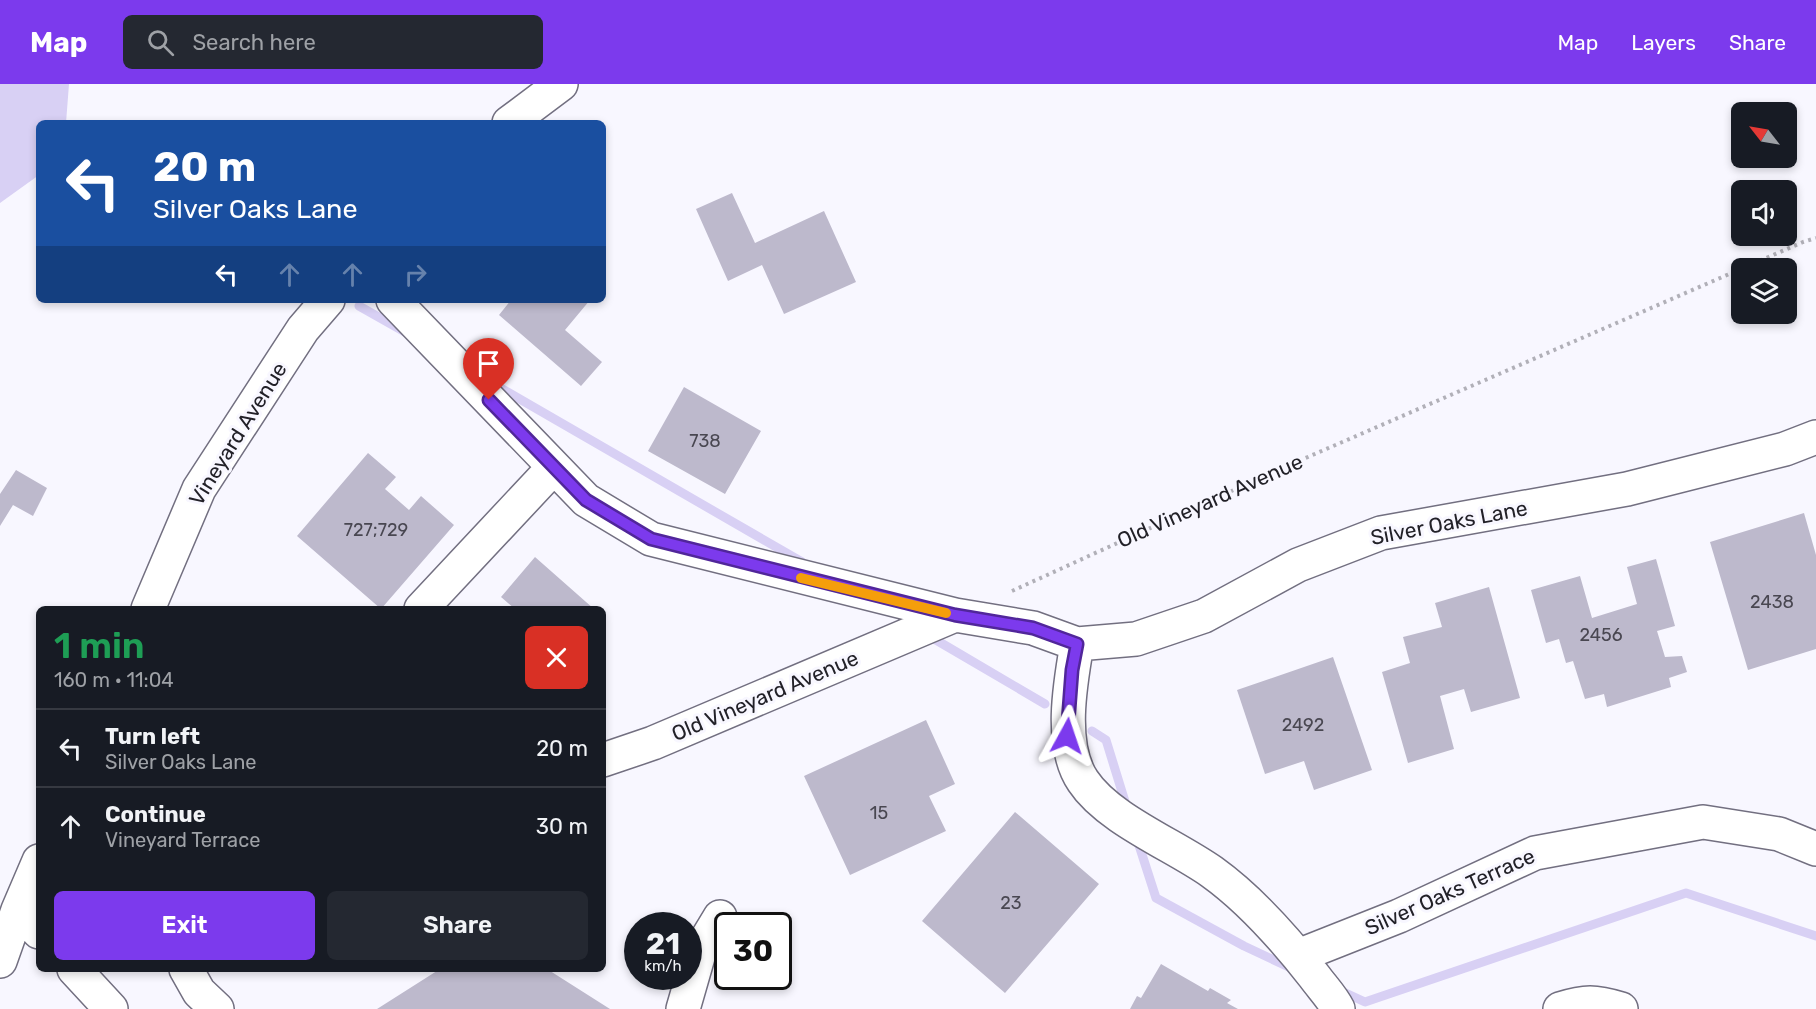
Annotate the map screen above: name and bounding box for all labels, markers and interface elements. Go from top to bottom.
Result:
search box [123,15,543,69]
text: Map [30,26,87,59]
icon: search [144,26,177,59]
text: Search here [192,29,316,56]
text: Map [1557,30,1598,55]
text: Layers [1631,30,1696,55]
text: Share [1729,30,1786,55]
north arrow [1731,102,1797,168]
map controls [1731,102,1797,324]
text: 20 m [153,142,256,192]
icon: left [54,144,132,222]
button: sound [1731,180,1797,246]
text: Silver Oaks Lane [153,193,358,225]
icon: left [210,258,243,291]
icon: ahead [273,258,306,291]
icon: ahead [336,258,369,291]
icon: right [399,258,432,291]
button: layers [1731,258,1797,324]
pin [463,338,514,400]
icon: arrive [472,347,505,380]
street label: Vineyard Avenue [184,358,292,510]
house number: 738 [689,430,721,452]
street label: Old Vineyard Avenue [1113,448,1306,553]
street label: Silver Oaks Lane [1368,495,1529,550]
house number: 727;729 [344,519,408,541]
house number: 2438 [1750,591,1794,613]
text: 1 min [54,624,145,667]
house number: 2456 [1579,624,1623,646]
button: close [525,626,588,689]
street label: Old Vineyard Avenue [668,645,862,746]
text: 160 m · 11:04 [54,668,174,692]
position arrow [1035,704,1099,768]
house number: 2492 [1282,714,1324,736]
text: Turn left [105,723,200,750]
icon: left [54,732,87,765]
text: 20 m [536,735,588,762]
text: Silver Oaks Lane [105,750,257,774]
text: Continue [105,801,206,828]
house number: 15 [870,802,888,824]
icon: ahead [54,810,87,843]
text: 30 m [536,813,588,840]
text: Vineyard Terrace [105,828,260,852]
street label: Silver Oaks Terrace [1361,843,1539,940]
button: Exit [54,891,315,960]
button: Share [327,891,588,960]
house number: 23 [1000,892,1022,914]
speed limit sign: 30 [714,912,792,990]
text: 21 [646,926,680,962]
text: km/h [644,957,682,975]

